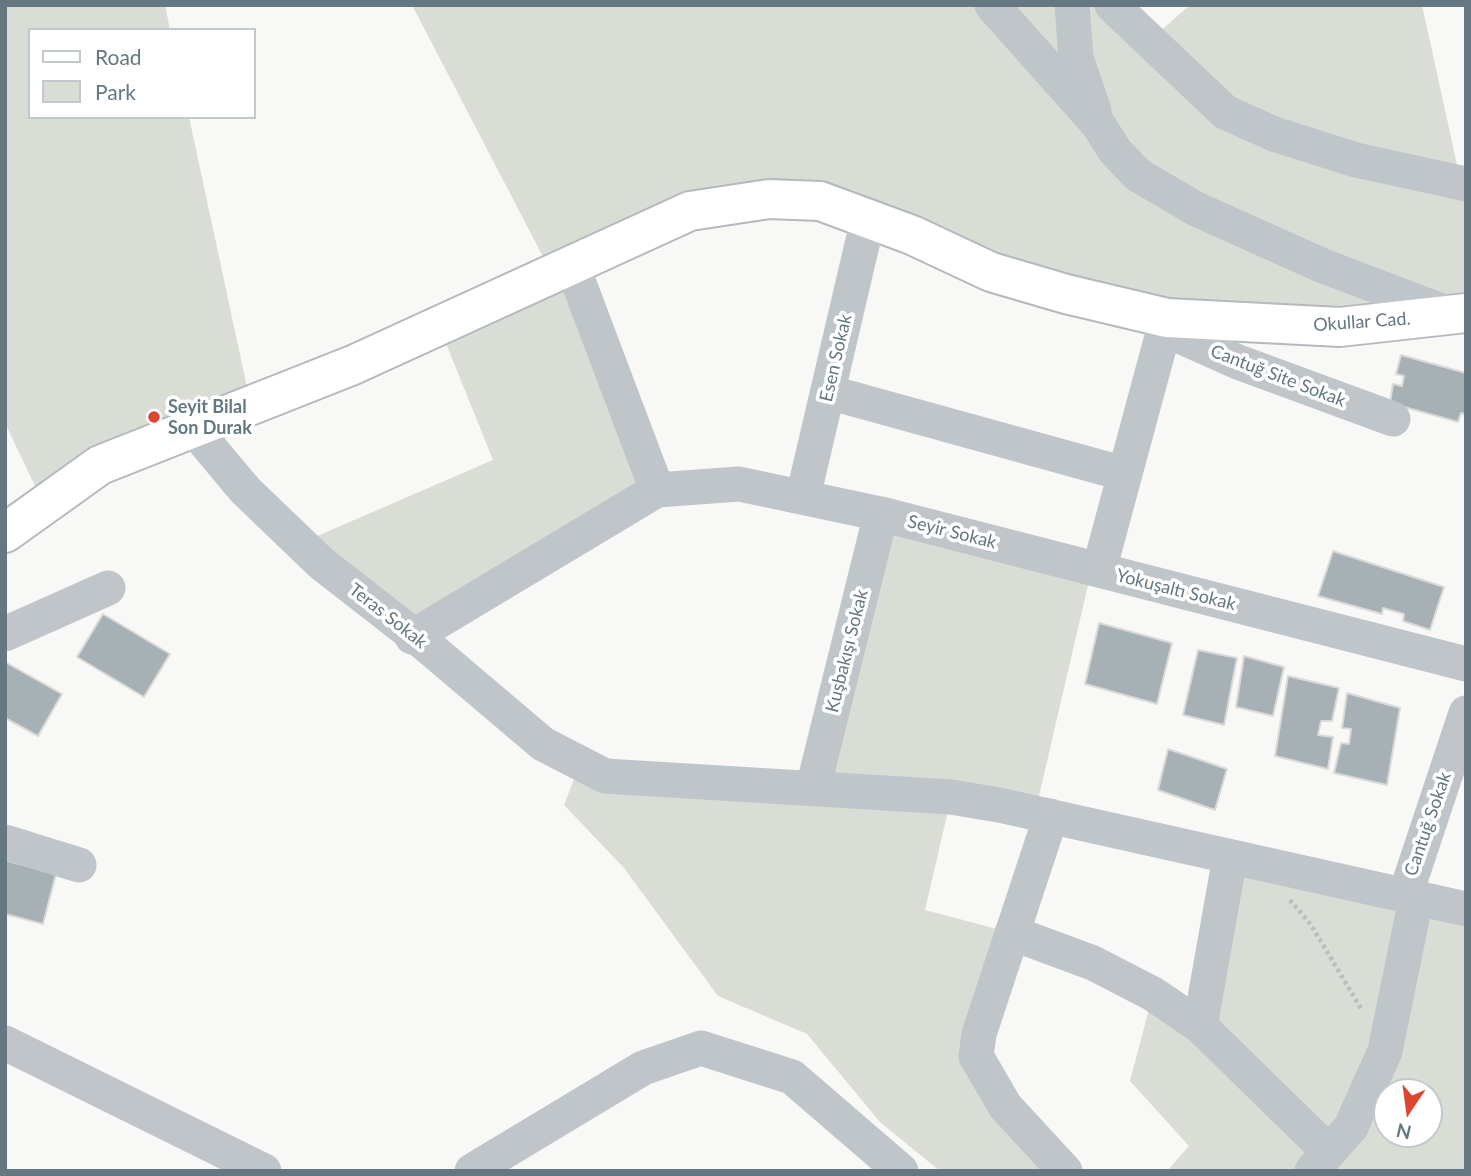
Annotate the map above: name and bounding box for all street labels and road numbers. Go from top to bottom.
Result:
street label: Okullar Cad. [1313,308,1411,336]
street label: Esen Sokak [815,312,857,404]
street label: Cantuğ Site Sokak [1207,340,1349,412]
street label: Seyir Sokak [905,511,999,553]
street label: Yokuşaltı Sokak [1114,565,1238,615]
street label: Teras Sokak [345,579,431,653]
street label: Kuşbakışı Sokak [821,587,873,715]
street label: Cantuğ Sokak [1400,769,1456,879]

